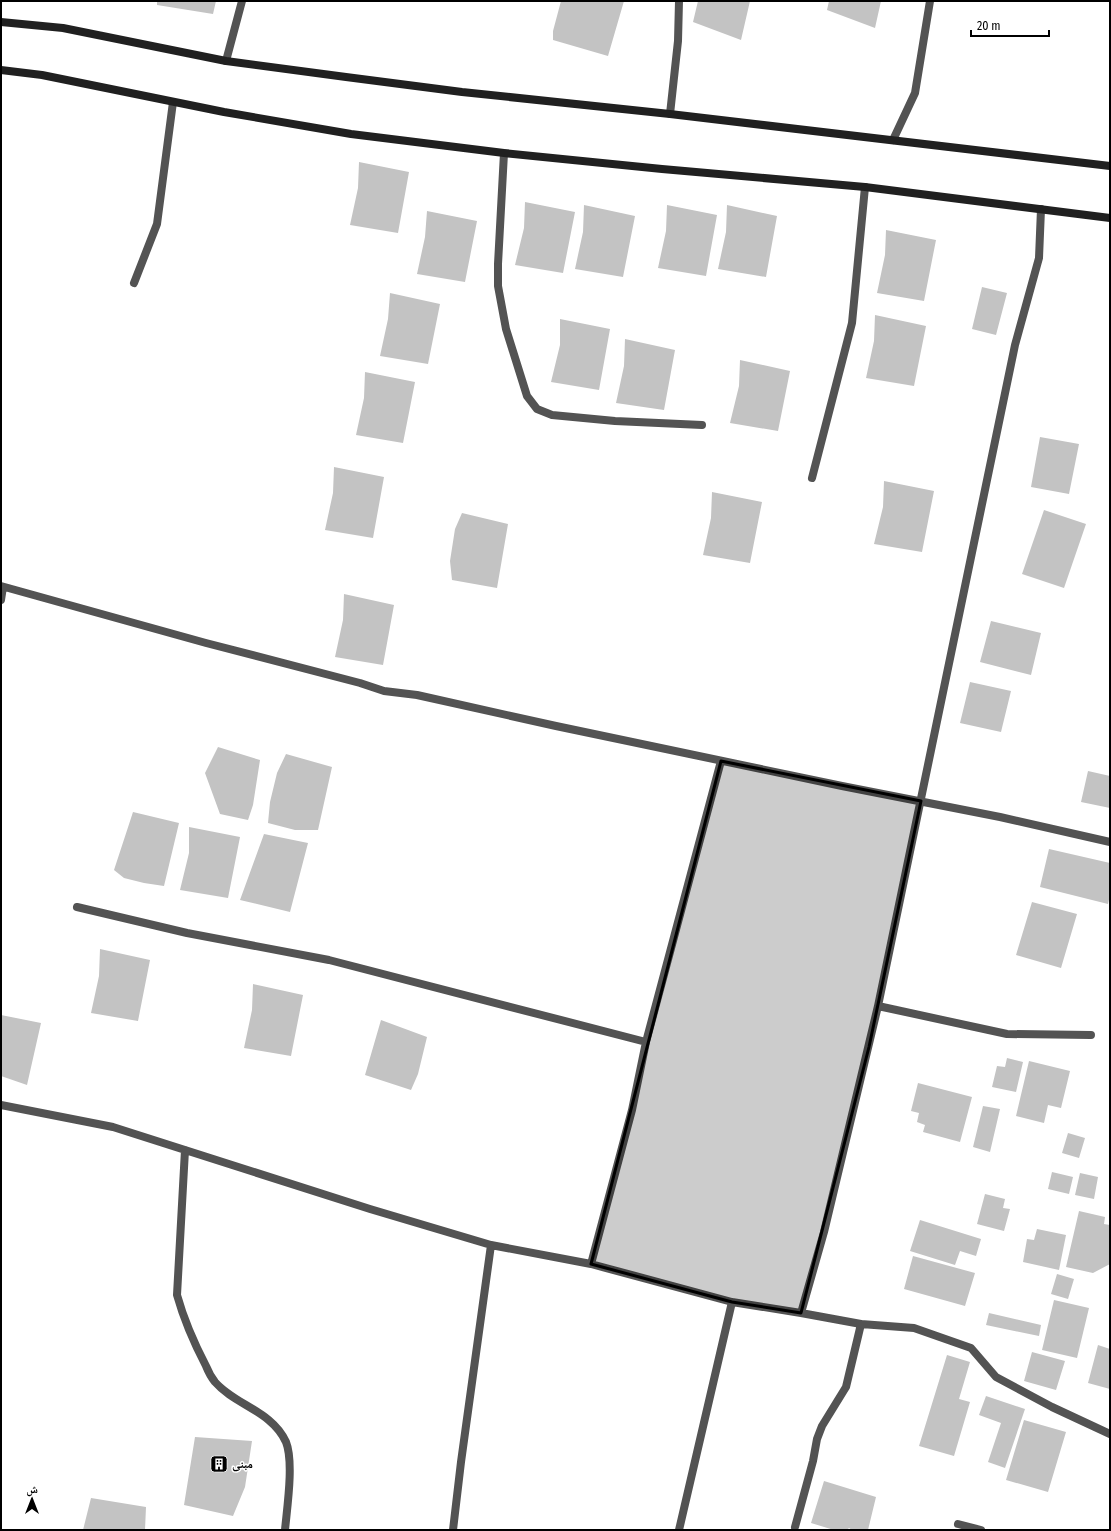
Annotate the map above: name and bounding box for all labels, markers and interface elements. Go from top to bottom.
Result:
scale bar [971,12,1049,38]
text: 20 m [977,19,1001,33]
building icon: مبنى [209,1454,229,1474]
place label: مبنى [232,1457,253,1472]
north arrow [12,1479,52,1519]
text: ش [26,1483,38,1497]

